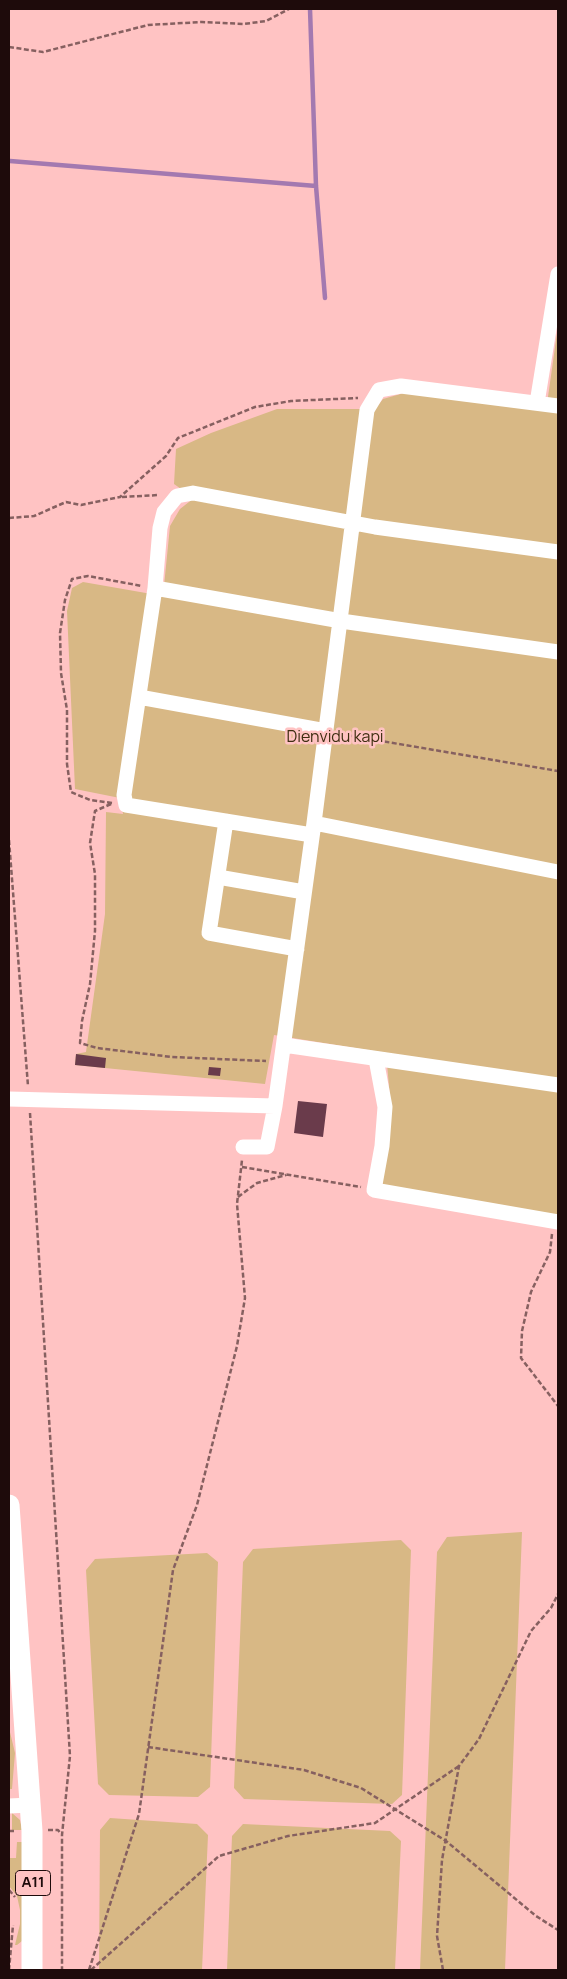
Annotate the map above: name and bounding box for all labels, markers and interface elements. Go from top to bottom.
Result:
park label: Dienvidu kapi [286,728,384,748]
road number: A11 [15,1870,50,1896]

